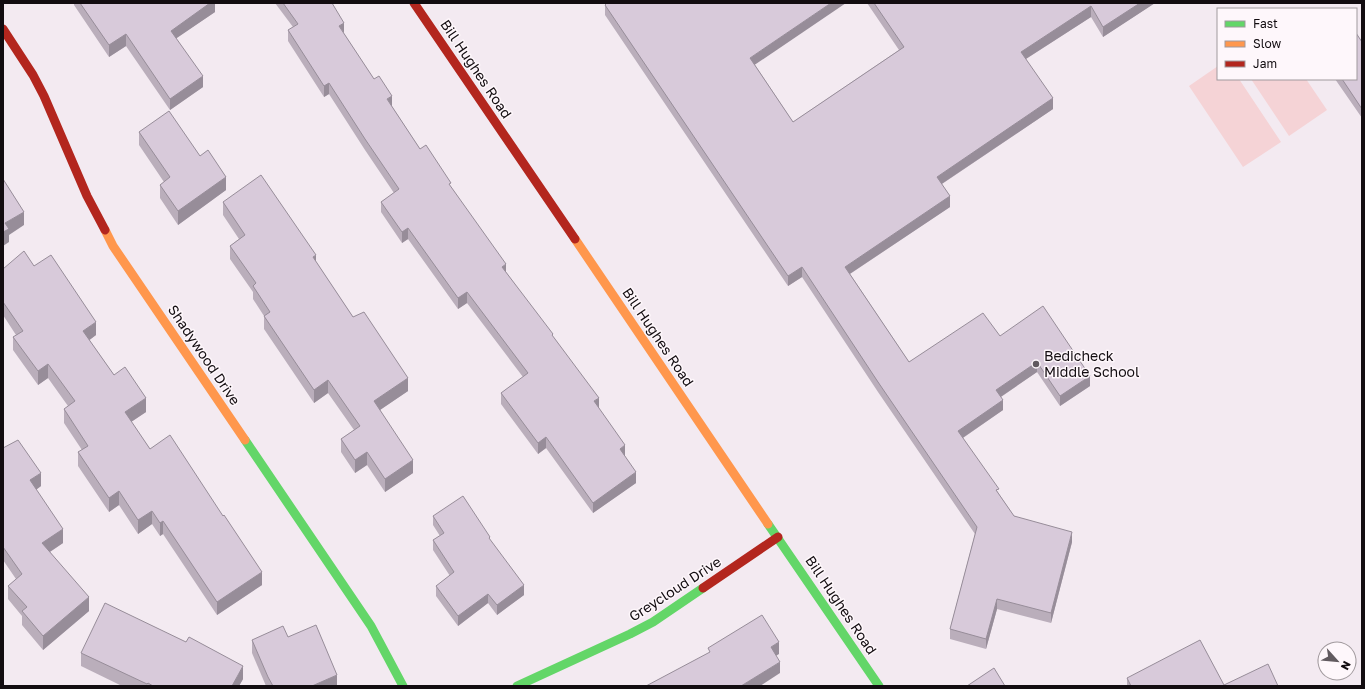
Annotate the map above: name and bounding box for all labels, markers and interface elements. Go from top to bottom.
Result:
legend [1217,8,1357,80]
street label: Bill Hughes Road [437,16,516,121]
text: Fast [1253,16,1278,31]
text: Slow [1253,36,1281,51]
text: Jam [1253,56,1277,71]
street label: Bill Hughes Road [619,284,698,389]
street label: Shadywood Drive [165,301,244,408]
place label: Bedicheck Middle School [1044,347,1139,380]
marker: Bedicheck Middle School [1031,359,1041,369]
street label: Bill Hughes Road [802,552,881,657]
street label: Greycloud Drive [626,553,724,625]
north arrow [1317,641,1357,681]
text: N [1339,659,1354,672]

